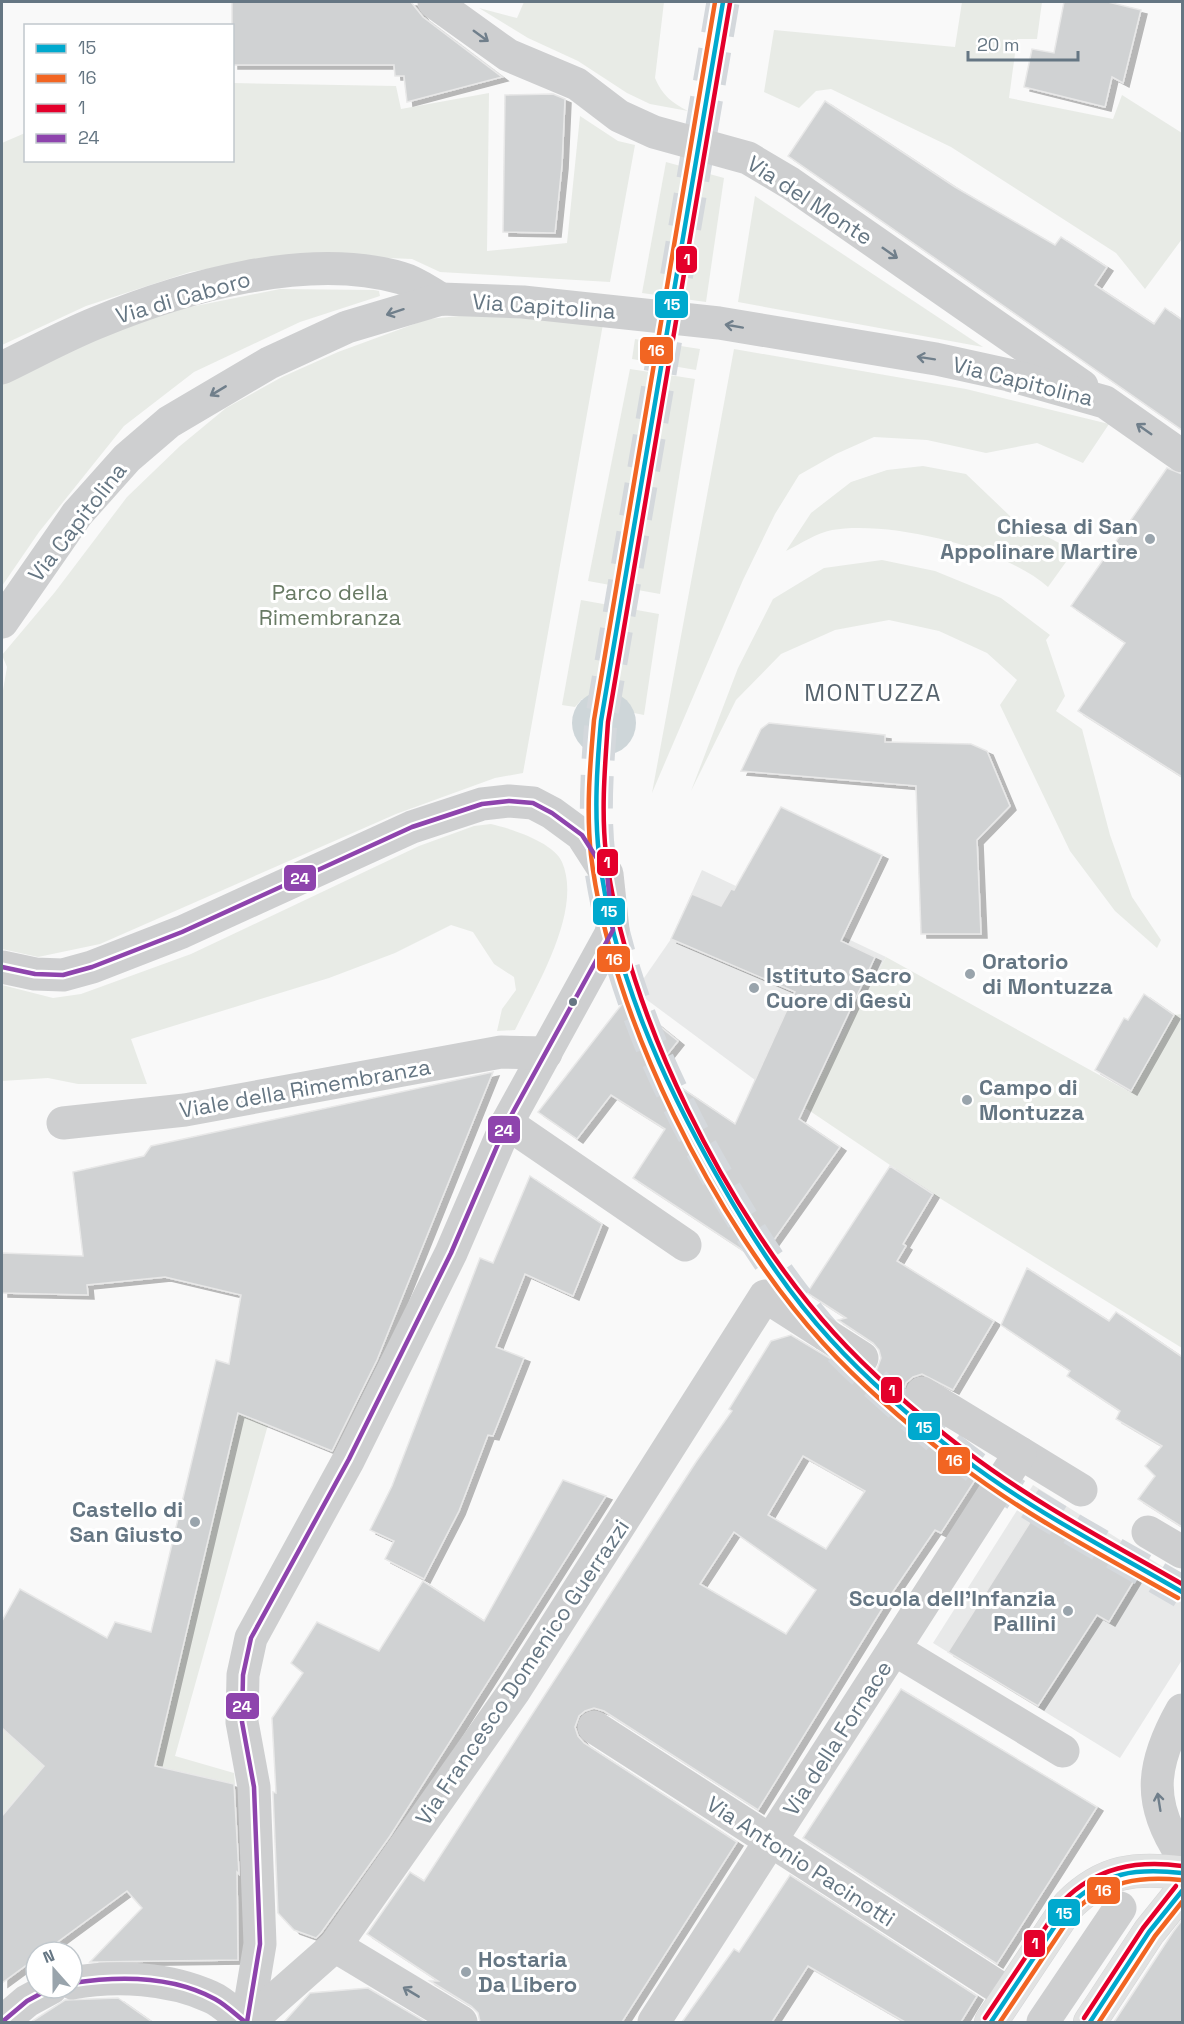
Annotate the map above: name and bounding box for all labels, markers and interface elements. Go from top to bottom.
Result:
legend [24,24,234,162]
scale bar [968,24,1078,62]
one-way arrow [472,30,488,42]
text: 20 m [977,33,1020,56]
text: 15 [78,36,96,59]
text: 16 [78,66,97,89]
text: 1 [78,96,86,119]
text: 24 [78,126,100,149]
street label: Via del Monte [742,149,878,251]
line badge: 1 [675,245,698,274]
one-way arrow [882,247,898,259]
text: 1 [683,249,691,270]
street label: Via di Caboro [113,264,253,330]
street label: Via Capitolina [471,287,617,325]
line badge: 15 [654,290,689,319]
text: 15 [664,294,681,315]
one-way arrow [386,307,405,318]
one-way arrow [725,320,744,331]
line badge: 16 [639,336,674,365]
text: 16 [647,340,665,361]
street label: Via Capitolina [950,350,1097,412]
one-way arrow [917,352,937,363]
one-way arrow [210,386,227,398]
one-way arrow [1136,423,1153,435]
street label: Via Capitolina [22,456,133,587]
place label: Chiesa di San Appolinare Martire [940,512,1138,565]
marker: Chiesa di San Appolinare Martire [1143,532,1157,546]
park label: Parco della Rimembranza [259,578,402,631]
district label: MONTUZZA [804,677,942,708]
line badge: 1 [596,848,619,877]
text: 1 [603,852,611,873]
line badge: 24 [283,864,317,892]
text: 24 [290,868,310,889]
line badge: 15 [592,897,626,926]
text: 15 [601,901,618,922]
line badge: 16 [596,945,631,973]
place label: Oratorio di Montuzza [982,947,1113,1000]
text: 16 [605,949,623,970]
place label: Istituto Sacro Cuore di Gesù [766,961,912,1014]
marker: Oratorio di Montuzza [963,967,977,981]
marker: Istituto Sacro Cuore di Gesù [747,981,761,995]
unlabelled marker [567,996,579,1008]
street label: Viale della Rimembranza [177,1052,433,1124]
place label: Campo di Montuzza [979,1073,1084,1126]
marker: Campo di Montuzza [960,1093,974,1107]
line badge: 24 [487,1115,521,1144]
text: 24 [494,1120,514,1141]
line badge: 1 [880,1376,903,1404]
text: 1 [888,1380,896,1401]
line badge: 15 [907,1412,941,1441]
text: 15 [916,1417,933,1438]
line badge: 16 [937,1446,971,1475]
text: 16 [945,1450,963,1471]
place label: Castello di San Giusto [69,1495,183,1548]
street label: Via Francesco Domenico Guerrazzi [409,1514,635,1830]
marker: Castello di San Giusto [188,1515,202,1529]
place label: Scuola dell'Infanzia Pallini [849,1584,1056,1637]
marker: Scuola dell'Infanzia Pallini [1061,1604,1075,1618]
street label: Via della Fornace [776,1655,898,1821]
line badge: 24 [225,1692,260,1720]
text: 24 [232,1696,252,1717]
street label: Via Antonio Pacinotti [702,1790,900,1932]
one-way arrow [1154,1793,1165,1813]
line badge: 16 [1086,1876,1121,1905]
text: 16 [1094,1880,1112,1901]
line badge: 15 [1047,1898,1081,1927]
text: 15 [1056,1903,1073,1924]
line badge: 1 [1023,1929,1046,1958]
text: 1 [1031,1933,1039,1954]
north arrow [24,1940,84,2000]
text: N [40,1945,58,1968]
place label: Hostaria Da Libero [478,1945,577,1998]
marker: Hostaria Da Libero [459,1965,473,1979]
one-way arrow [403,1986,420,1998]

